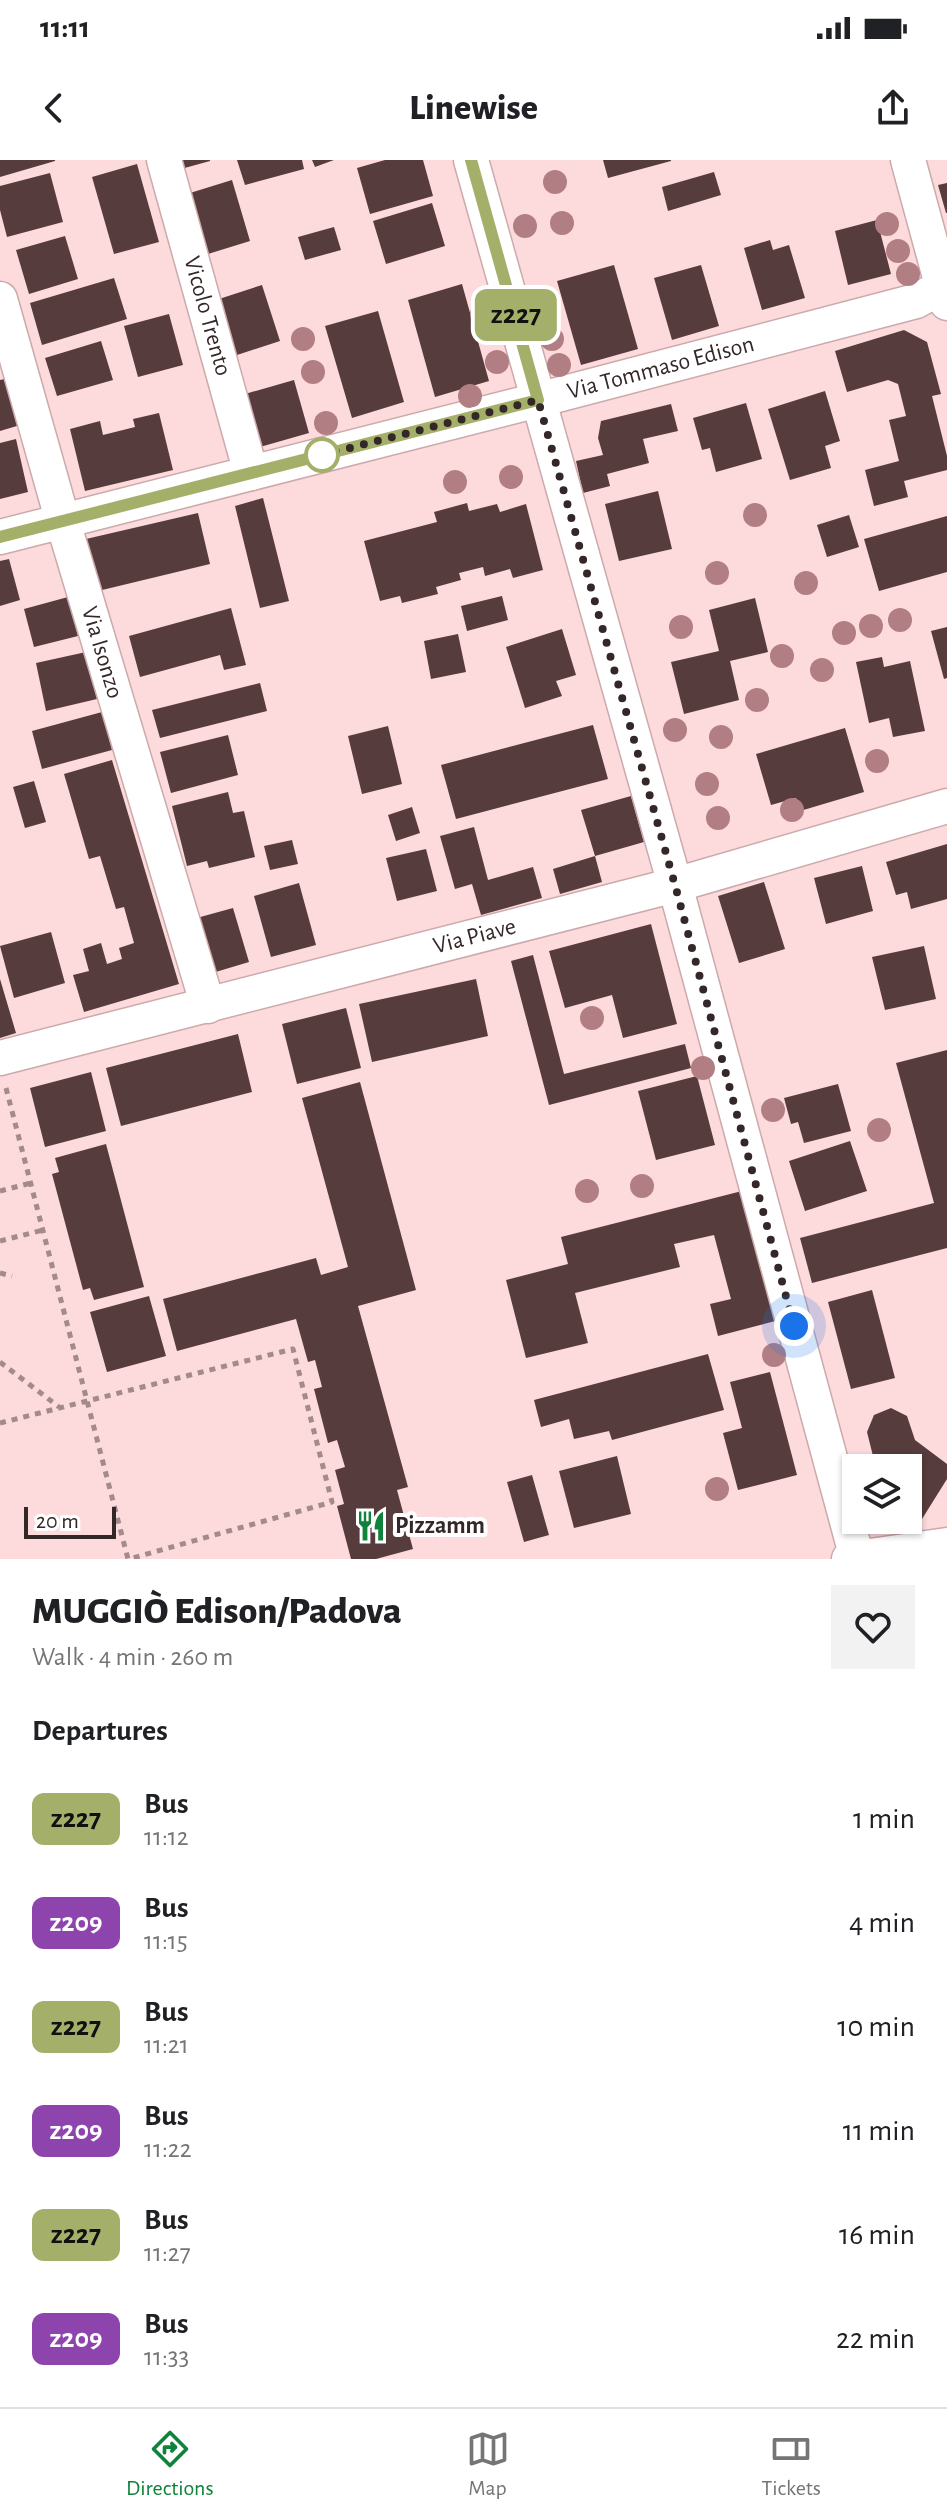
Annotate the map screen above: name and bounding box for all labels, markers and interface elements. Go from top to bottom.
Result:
text: 11:11 [40,13,90,43]
icon: back [32,86,76,130]
icon: share [871,86,915,130]
text: Linewise [409,90,538,126]
street label: Vicolo Trento [179,254,235,378]
line badge: z227 [460,289,572,341]
text: z227 [491,301,541,329]
street label: Via Tommaso Edison [565,332,757,404]
unlabelled marker [305,438,339,472]
street label: Via Isonzo [77,604,127,701]
street label: Via Piave [431,914,519,958]
your location [774,1306,814,1346]
map controls [842,1454,922,1534]
button: layers [842,1454,922,1534]
scale bar [24,1503,116,1539]
restaurant icon: Pizzamm [354,1509,388,1543]
text: 20 m [36,1510,79,1532]
place label: Pizzamm [395,1514,485,1538]
button: heart [831,1585,915,1669]
text: MUGGIÒ Edison/Padova [32,1593,402,1631]
text: Walk · 4 min · 260 m [32,1644,233,1670]
text: Departures [32,1716,168,1746]
text: Bus [144,1789,189,1819]
text: 1 min [853,1804,915,1834]
text: z227 [51,1805,101,1833]
text: 11:12 [144,1824,189,1850]
text: Bus [144,1893,189,1923]
text: 4 min [849,1908,915,1938]
text: z209 [49,1909,103,1937]
text: 11:15 [144,1928,188,1954]
text: Bus [144,1997,189,2027]
text: 10 min [837,2012,915,2042]
text: z227 [51,2013,101,2041]
text: 11:21 [144,2032,189,2058]
text: Bus [144,2101,189,2131]
text: 11 min [843,2116,915,2146]
text: z209 [49,2117,103,2145]
text: 11:22 [144,2136,192,2162]
text: Bus [144,2205,189,2235]
text: 16 min [839,2220,915,2250]
text: z227 [51,2221,101,2249]
text: 11:27 [144,2240,191,2266]
text: Bus [144,2309,189,2339]
text: 22 min [836,2324,915,2354]
text: z209 [49,2325,103,2353]
text: 11:33 [144,2344,189,2370]
tab: Directions [126,2427,214,2501]
tab: Map [466,2427,510,2501]
tab: Tickets [761,2427,821,2501]

